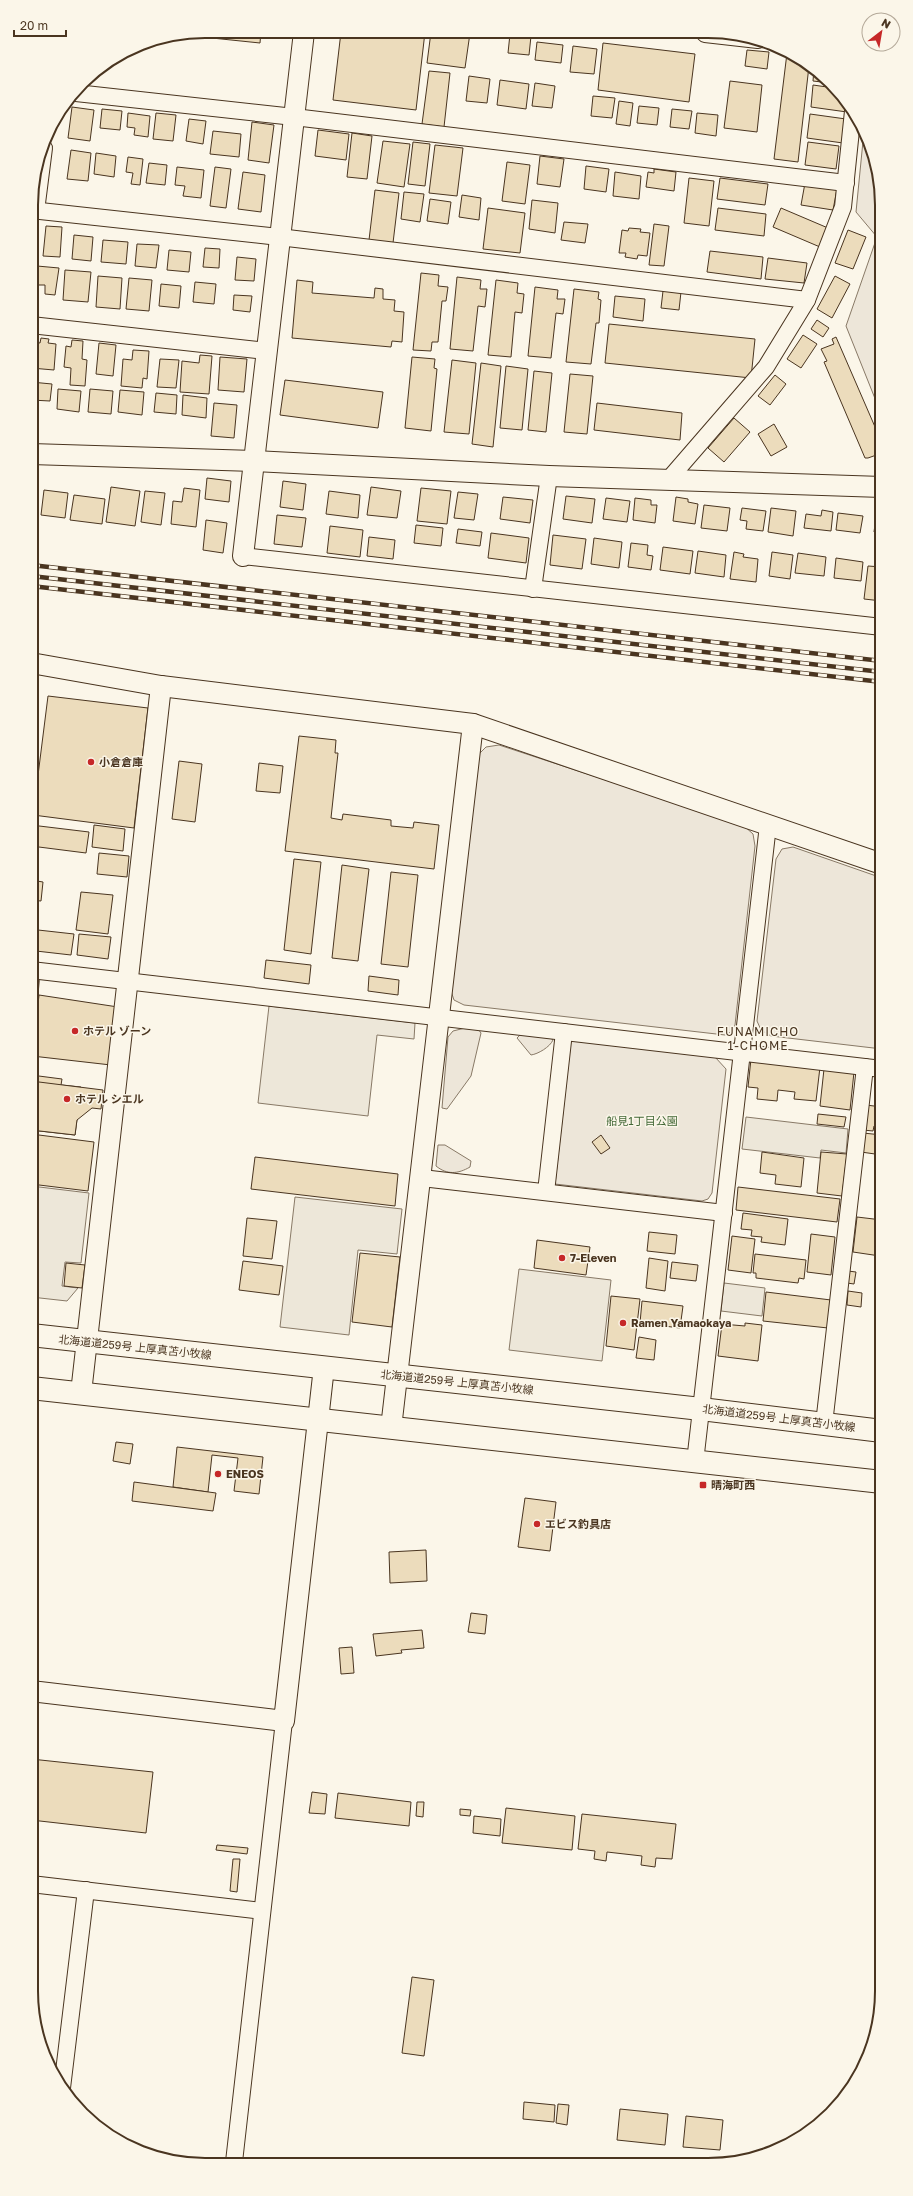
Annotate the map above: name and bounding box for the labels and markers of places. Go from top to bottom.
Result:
place label: 小倉倉庫 [99,755,143,768]
marker: 小倉倉庫 [86,757,96,767]
place label: ホテル ゾーン [83,1024,151,1037]
marker: ホテル ゾーン [70,1026,80,1036]
place label: ホテル シエル [75,1092,144,1105]
marker: ホテル シエル [62,1094,72,1104]
place label: 7-Eleven [570,1251,617,1264]
marker: 7-Eleven [557,1253,567,1263]
place label: Ramen Yamaokaya [631,1316,731,1329]
marker: Ramen Yamaokaya [618,1318,628,1328]
place label: ENEOS [226,1467,264,1480]
marker: ENEOS [213,1469,223,1479]
place label: 晴海町西 [711,1478,755,1491]
marker: 晴海町西 [698,1480,708,1490]
place label: エビス釣具店 [545,1517,611,1530]
marker: エビス釣具店 [532,1519,542,1529]

